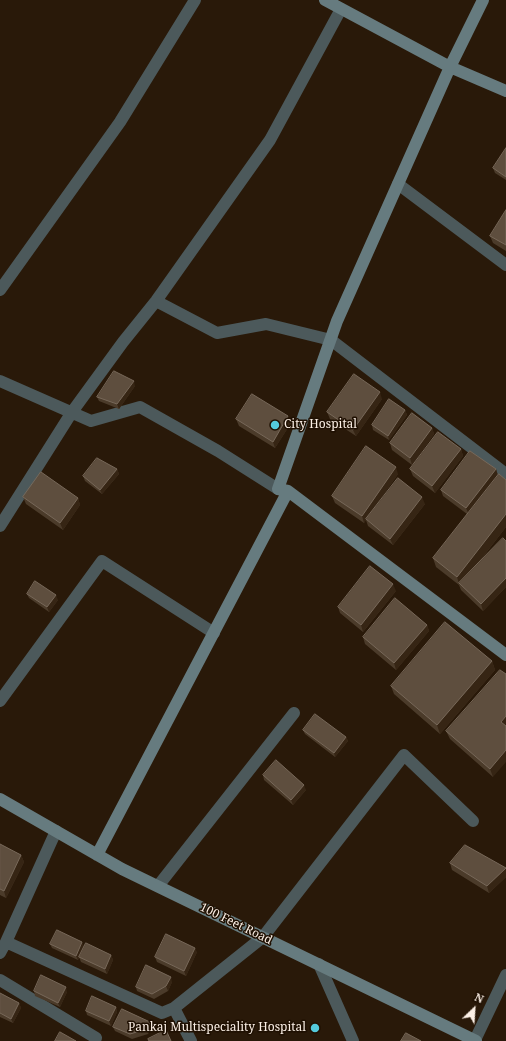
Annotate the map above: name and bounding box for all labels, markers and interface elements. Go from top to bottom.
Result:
place label: City Hospital [284,418,357,432]
marker: City Hospital [269,419,281,431]
street label: 100 Feet Road [197,900,275,948]
north arrow [454,989,494,1029]
text: N [472,989,486,1006]
place label: Pankaj Multispeciality Hospital [128,1021,306,1035]
marker: Pankaj Multispeciality Hospital [309,1022,321,1034]

